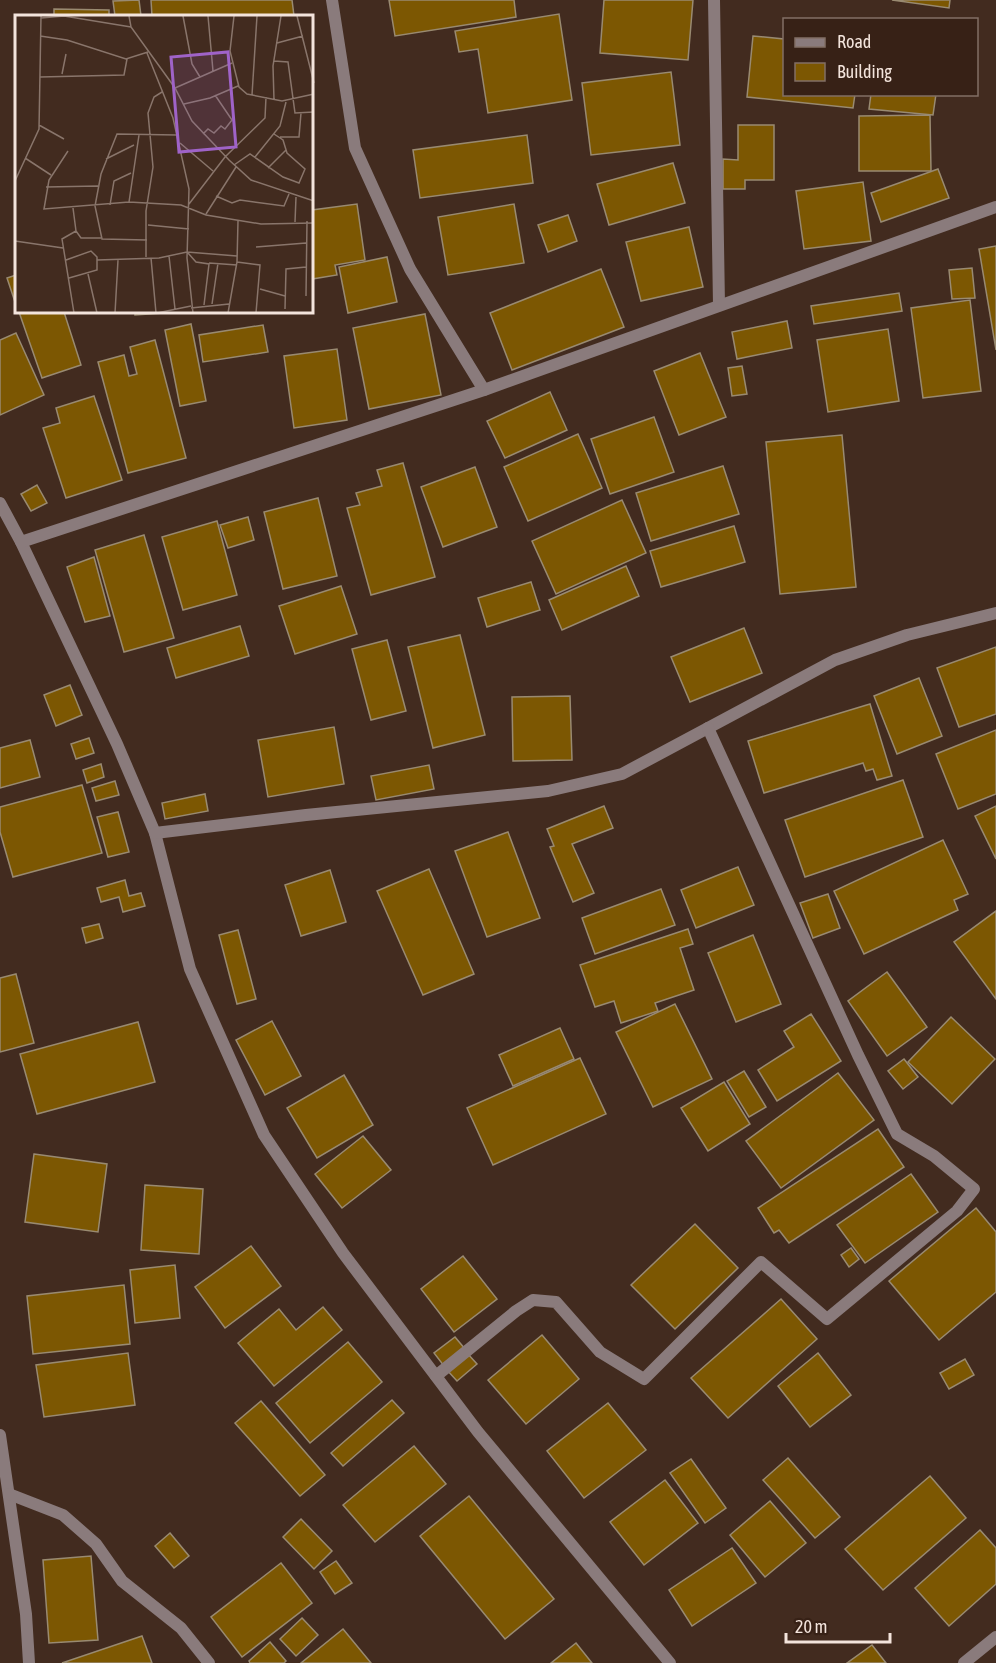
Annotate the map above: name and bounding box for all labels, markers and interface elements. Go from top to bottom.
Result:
inset map [15,15,314,314]
legend [783,18,978,96]
text: Road [837,31,871,52]
text: Building [837,61,892,82]
scale bar [786,1606,890,1644]
text: 20 m [795,1616,827,1637]

